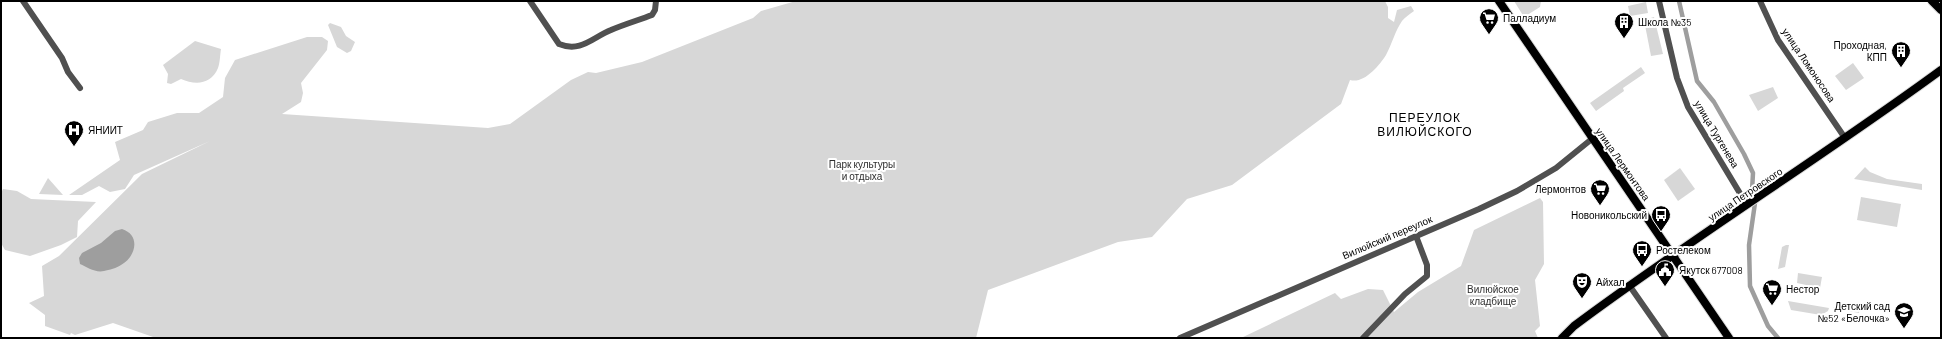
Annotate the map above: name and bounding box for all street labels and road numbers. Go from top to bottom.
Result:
street label: улица Ломоносова [1780,26,1838,105]
street label: улица Тургенева [1692,98,1742,170]
street label: улица Лермонтова [1593,125,1653,203]
street label: улица Петровского [1706,165,1785,223]
street label: Вилюйский переулок [1340,212,1434,261]

